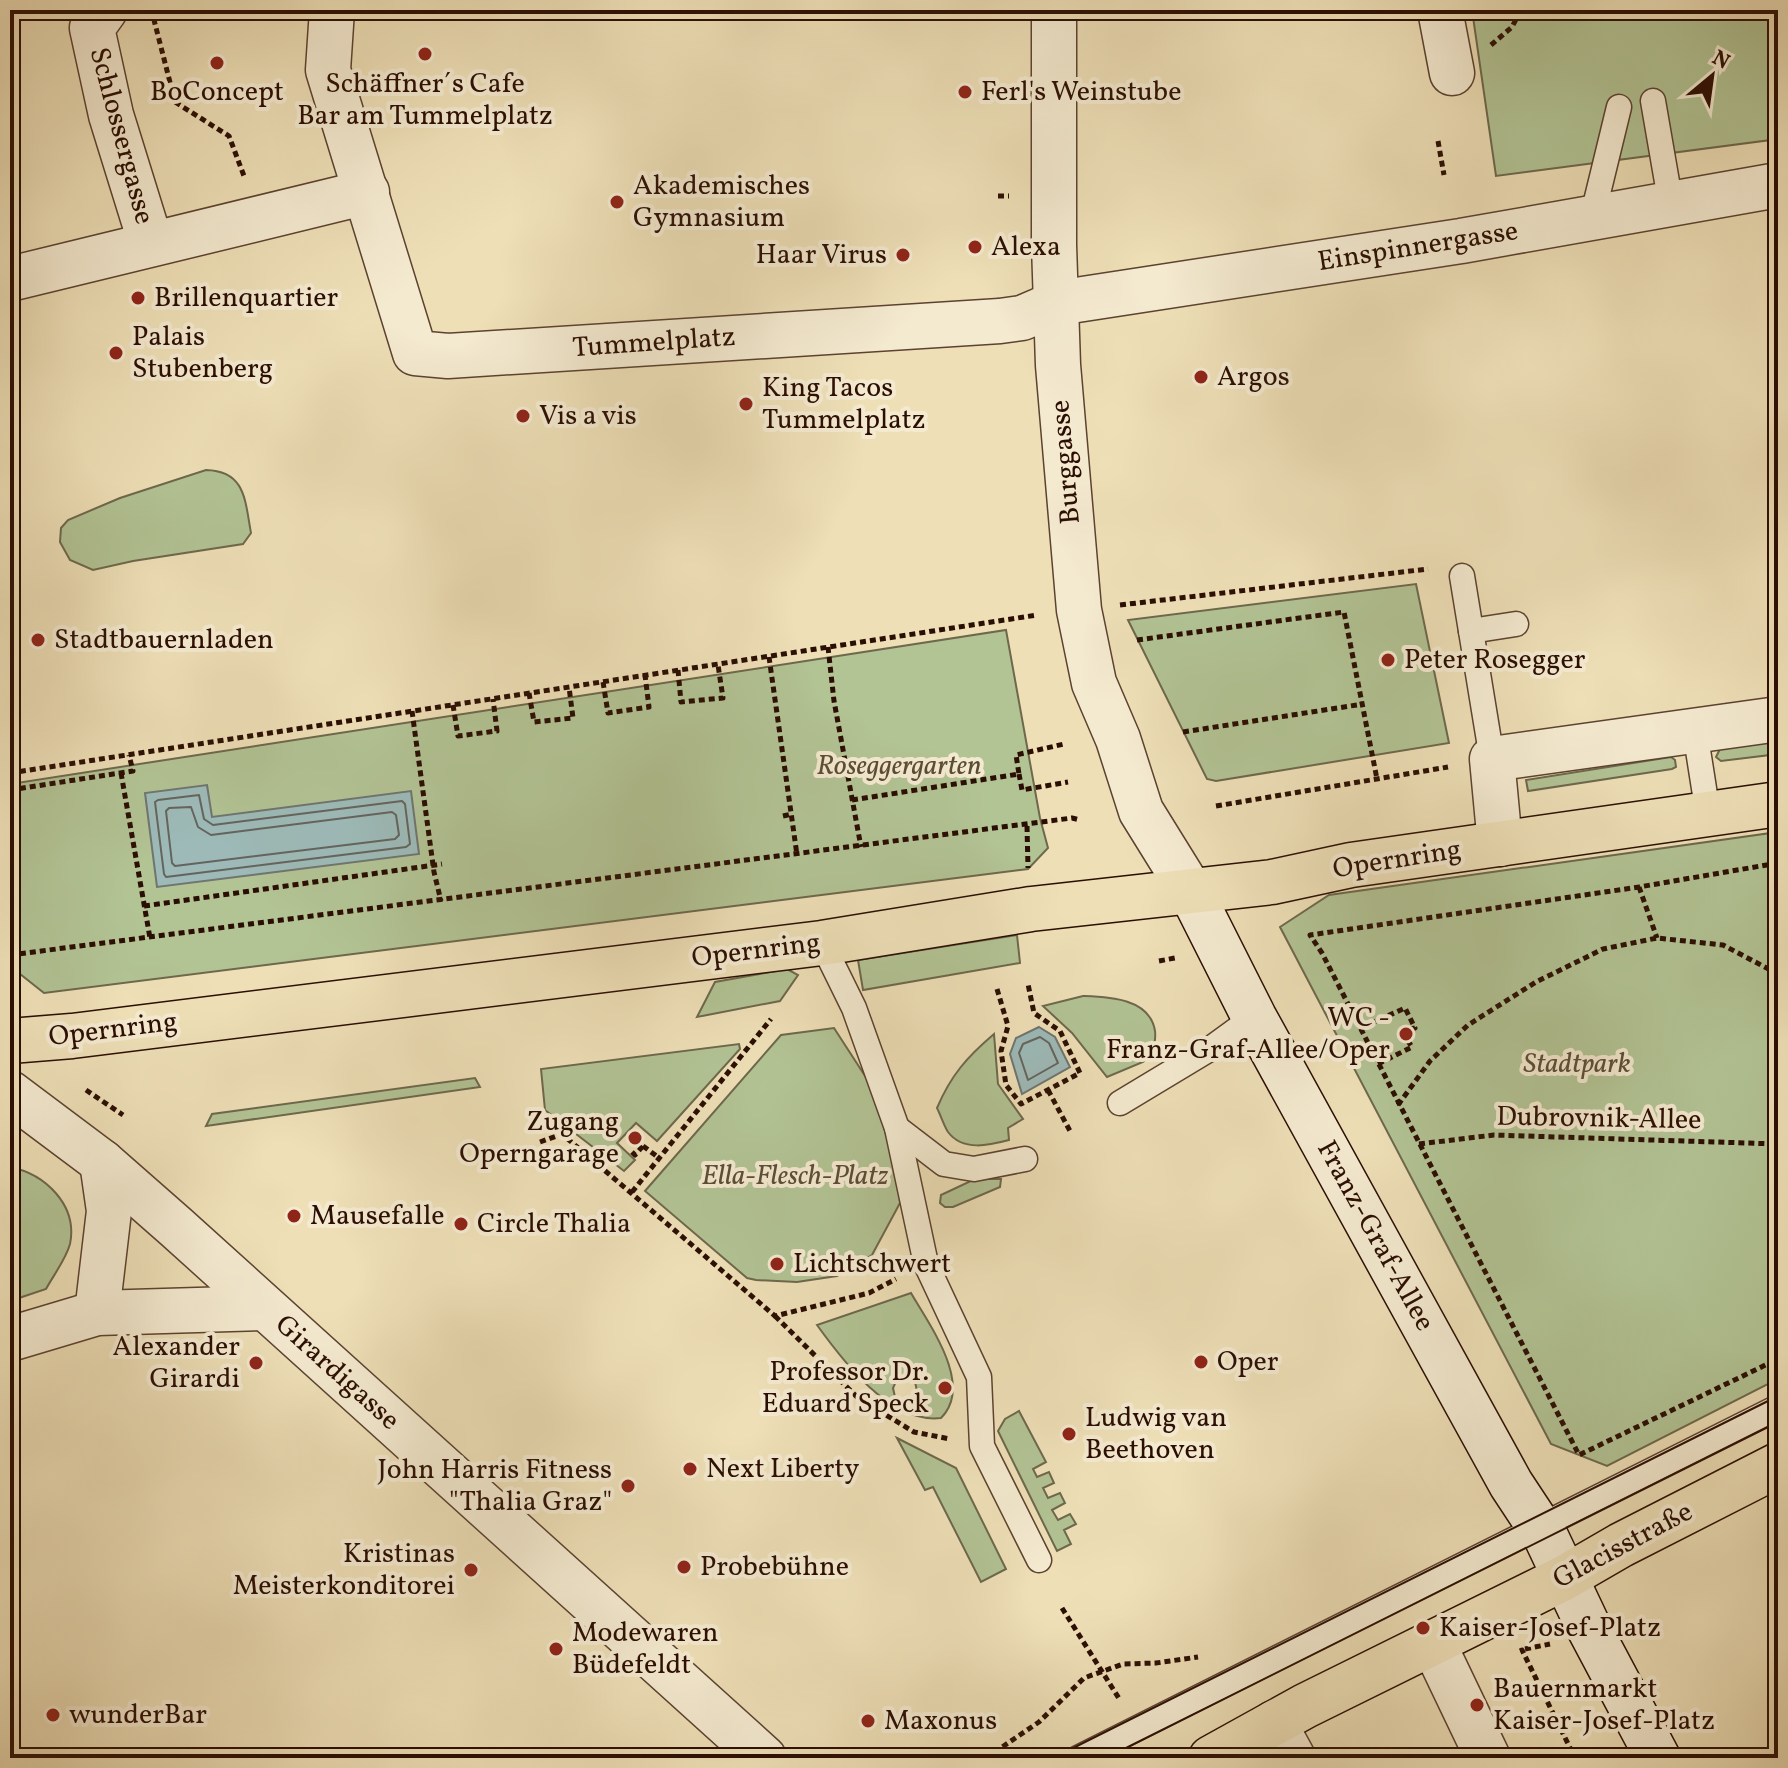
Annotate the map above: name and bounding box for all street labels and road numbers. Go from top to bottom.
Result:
street label: Schlossergasse [79,43,163,229]
street label: Einspinnergasse [1315,212,1521,282]
street label: Tummelplatz [571,318,737,368]
street label: Burggasse [1041,398,1091,526]
street label: Opernring [1330,831,1464,889]
street label: Opernring [689,924,823,978]
street label: Opernring [46,1003,180,1057]
street label: Dubrovnik-Allee [1496,1098,1702,1140]
street label: Franz-Graf-Allee [1306,1134,1444,1338]
street label: Girardigasse [266,1306,408,1440]
street label: Glacisstraße [1546,1493,1700,1599]

